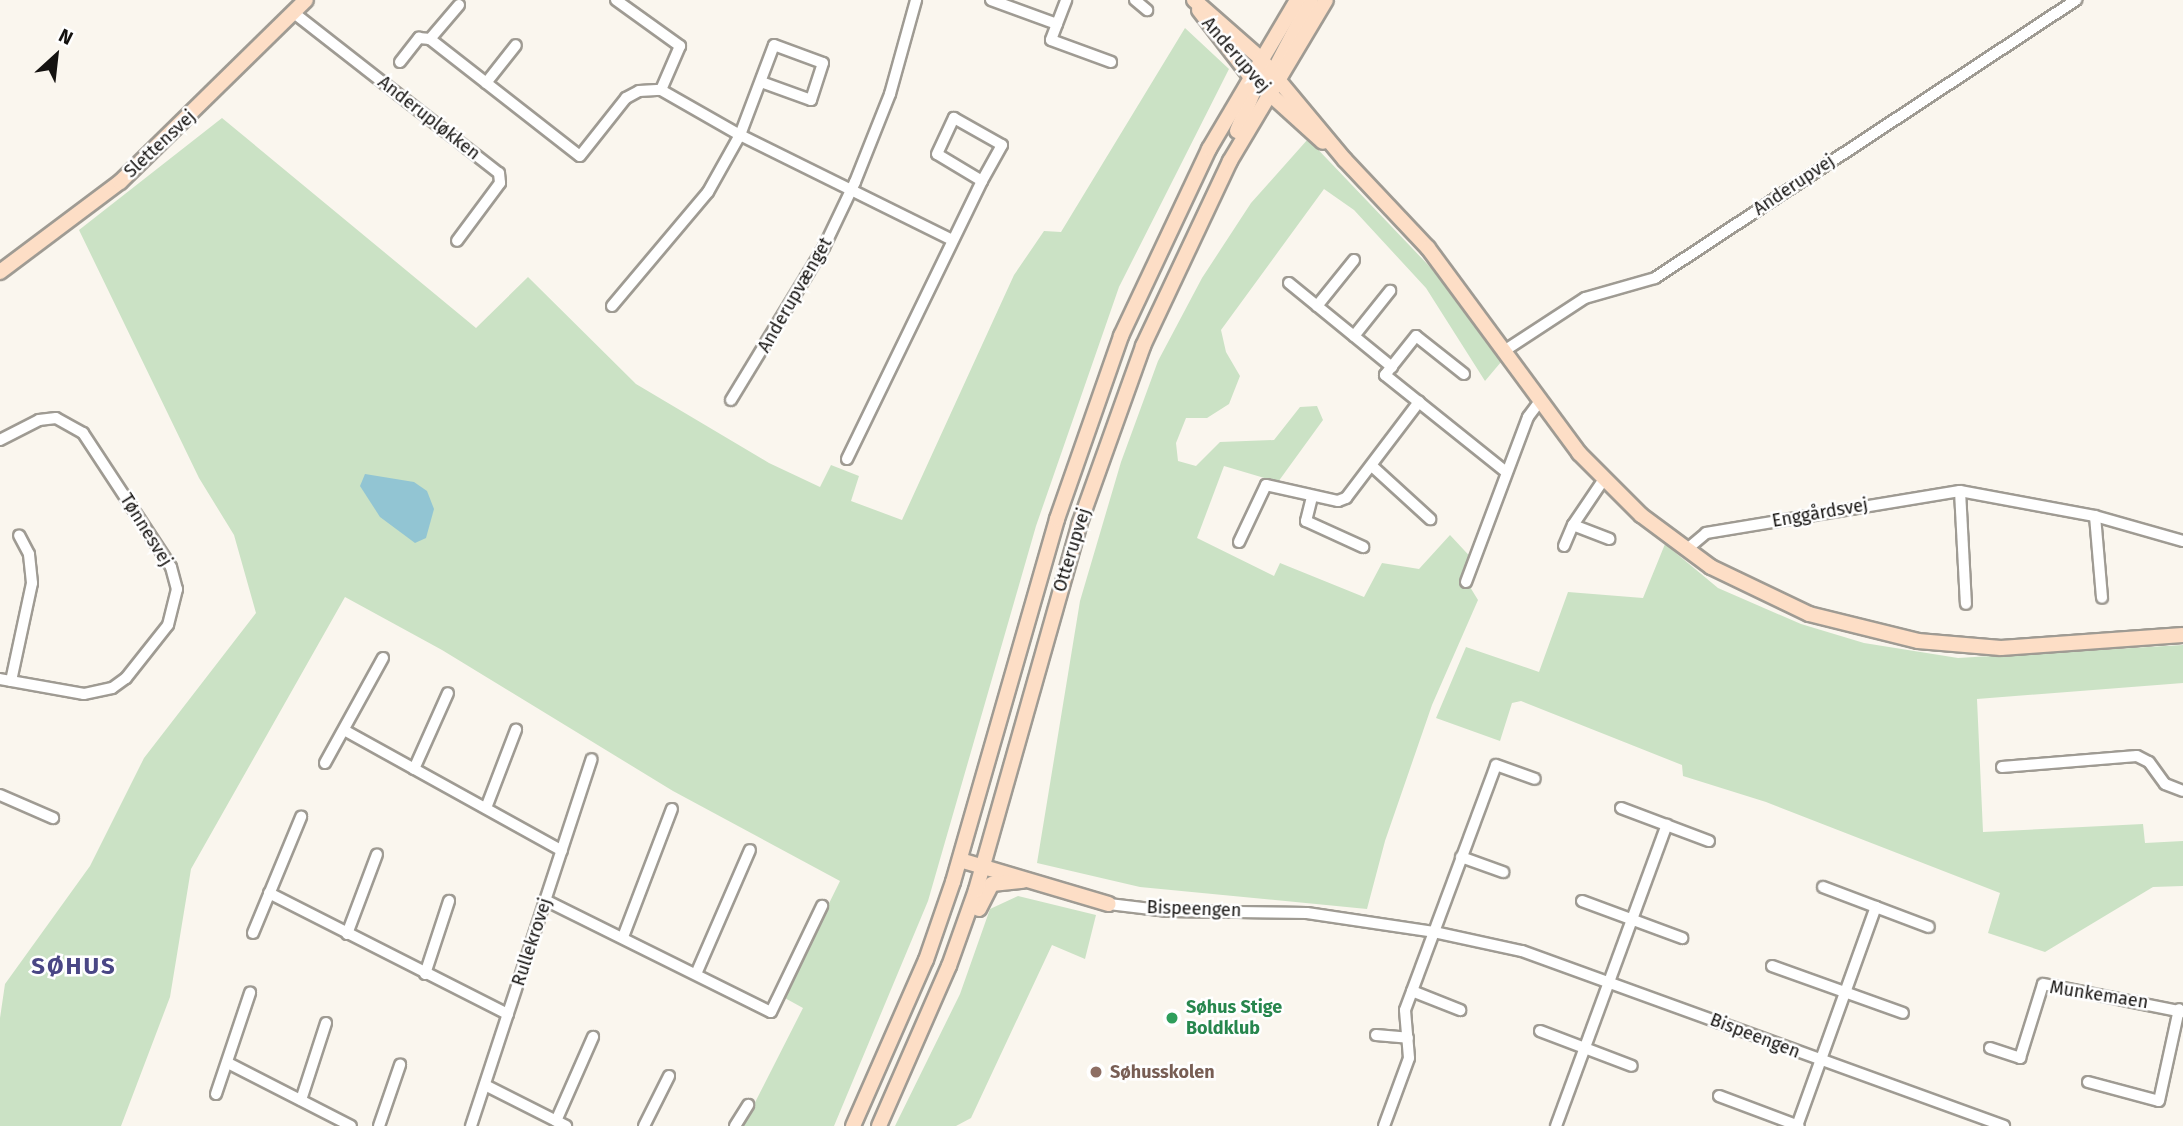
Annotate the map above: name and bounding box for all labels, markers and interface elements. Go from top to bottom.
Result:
street label: Anderupvej [1197,13,1275,97]
north arrow [21,21,91,91]
text: N [55,24,77,50]
street label: Anderupløkken [374,71,484,165]
street label: Slettensvej [120,106,200,182]
street label: Anderupvej [1749,150,1839,220]
street label: Anderupvænget [753,234,837,356]
street label: Tønnesvej [115,490,177,570]
street label: Enggårdsvej [1770,494,1870,532]
street label: Otterupvej [1049,505,1095,595]
street label: Rullekrovej [508,895,556,989]
street label: Bispeengen [1146,897,1242,921]
district label: SØHUS [32,953,116,981]
street label: Munkemaen [2048,977,2150,1013]
place label: Søhus Stige Boldklub [1186,997,1282,1040]
street label: Bispeengen [1707,1009,1803,1063]
marker: Søhus Stige Boldklub [1164,1010,1180,1026]
place label: Søhusskolen [1110,1061,1215,1083]
marker: Søhusskolen [1088,1064,1104,1080]

